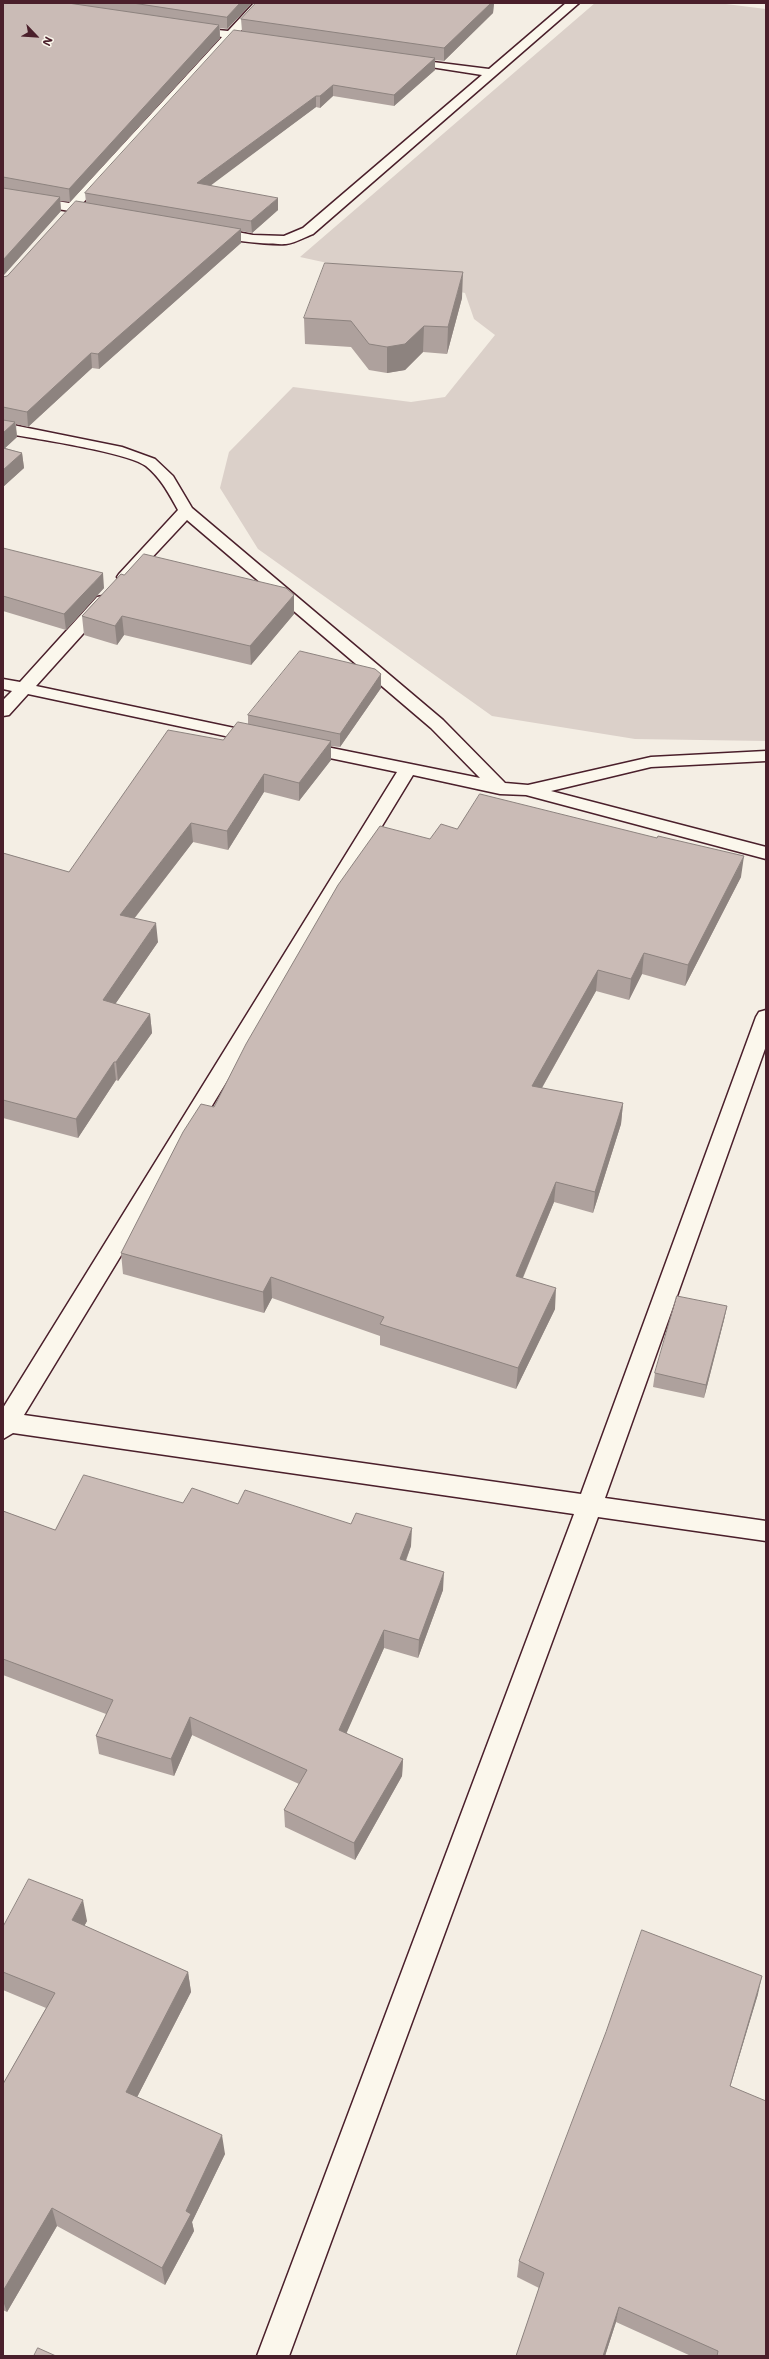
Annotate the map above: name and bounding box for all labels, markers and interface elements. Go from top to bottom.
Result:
north arrow [16,16,56,56]
text: N [39,34,56,48]

